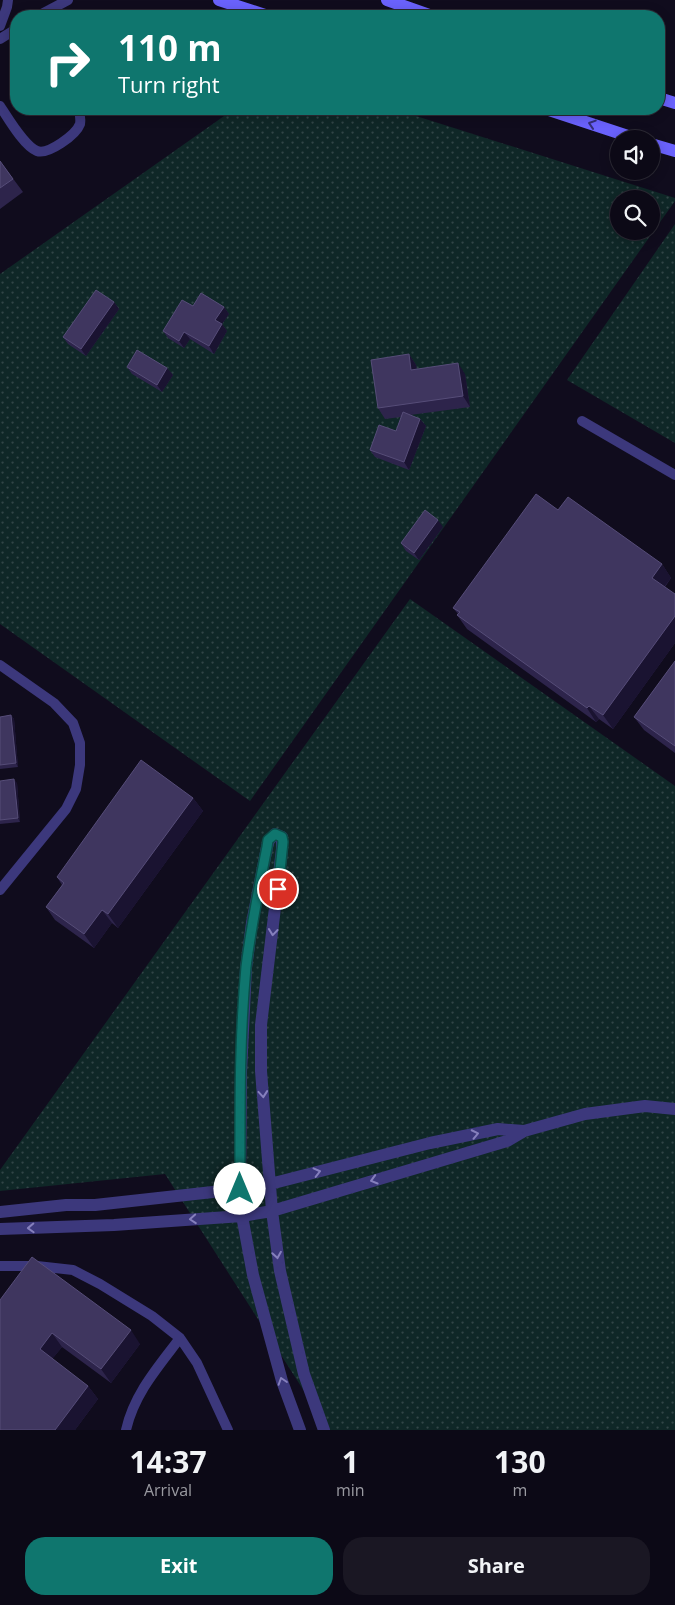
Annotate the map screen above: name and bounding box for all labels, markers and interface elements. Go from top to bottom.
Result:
text: 110 m [118,24,222,71]
icon: right [35,30,100,95]
text: Turn right [118,69,220,99]
one-way arrow [588,120,596,130]
map controls [610,130,660,240]
button: sound [610,130,660,180]
button: search [610,190,660,240]
pin [257,868,299,910]
icon: arrive [264,875,292,903]
one-way arrow [268,928,279,936]
one-way arrow [257,1090,268,1098]
one-way arrow [471,1129,480,1139]
position arrow [213,1162,265,1214]
one-way arrow [313,1167,321,1177]
one-way arrow [371,1175,379,1185]
one-way arrow [189,1214,197,1225]
one-way arrow [27,1222,35,1233]
one-way arrow [272,1251,282,1260]
one-way arrow [278,1377,288,1385]
text: 14:37 [129,1441,207,1482]
text: 1 [342,1441,359,1482]
text: 130 [494,1441,546,1482]
text: Arrival [144,1479,192,1501]
text: min [336,1479,365,1501]
text: m [512,1479,527,1501]
button: Exit [25,1537,333,1595]
button: Share [343,1537,650,1595]

